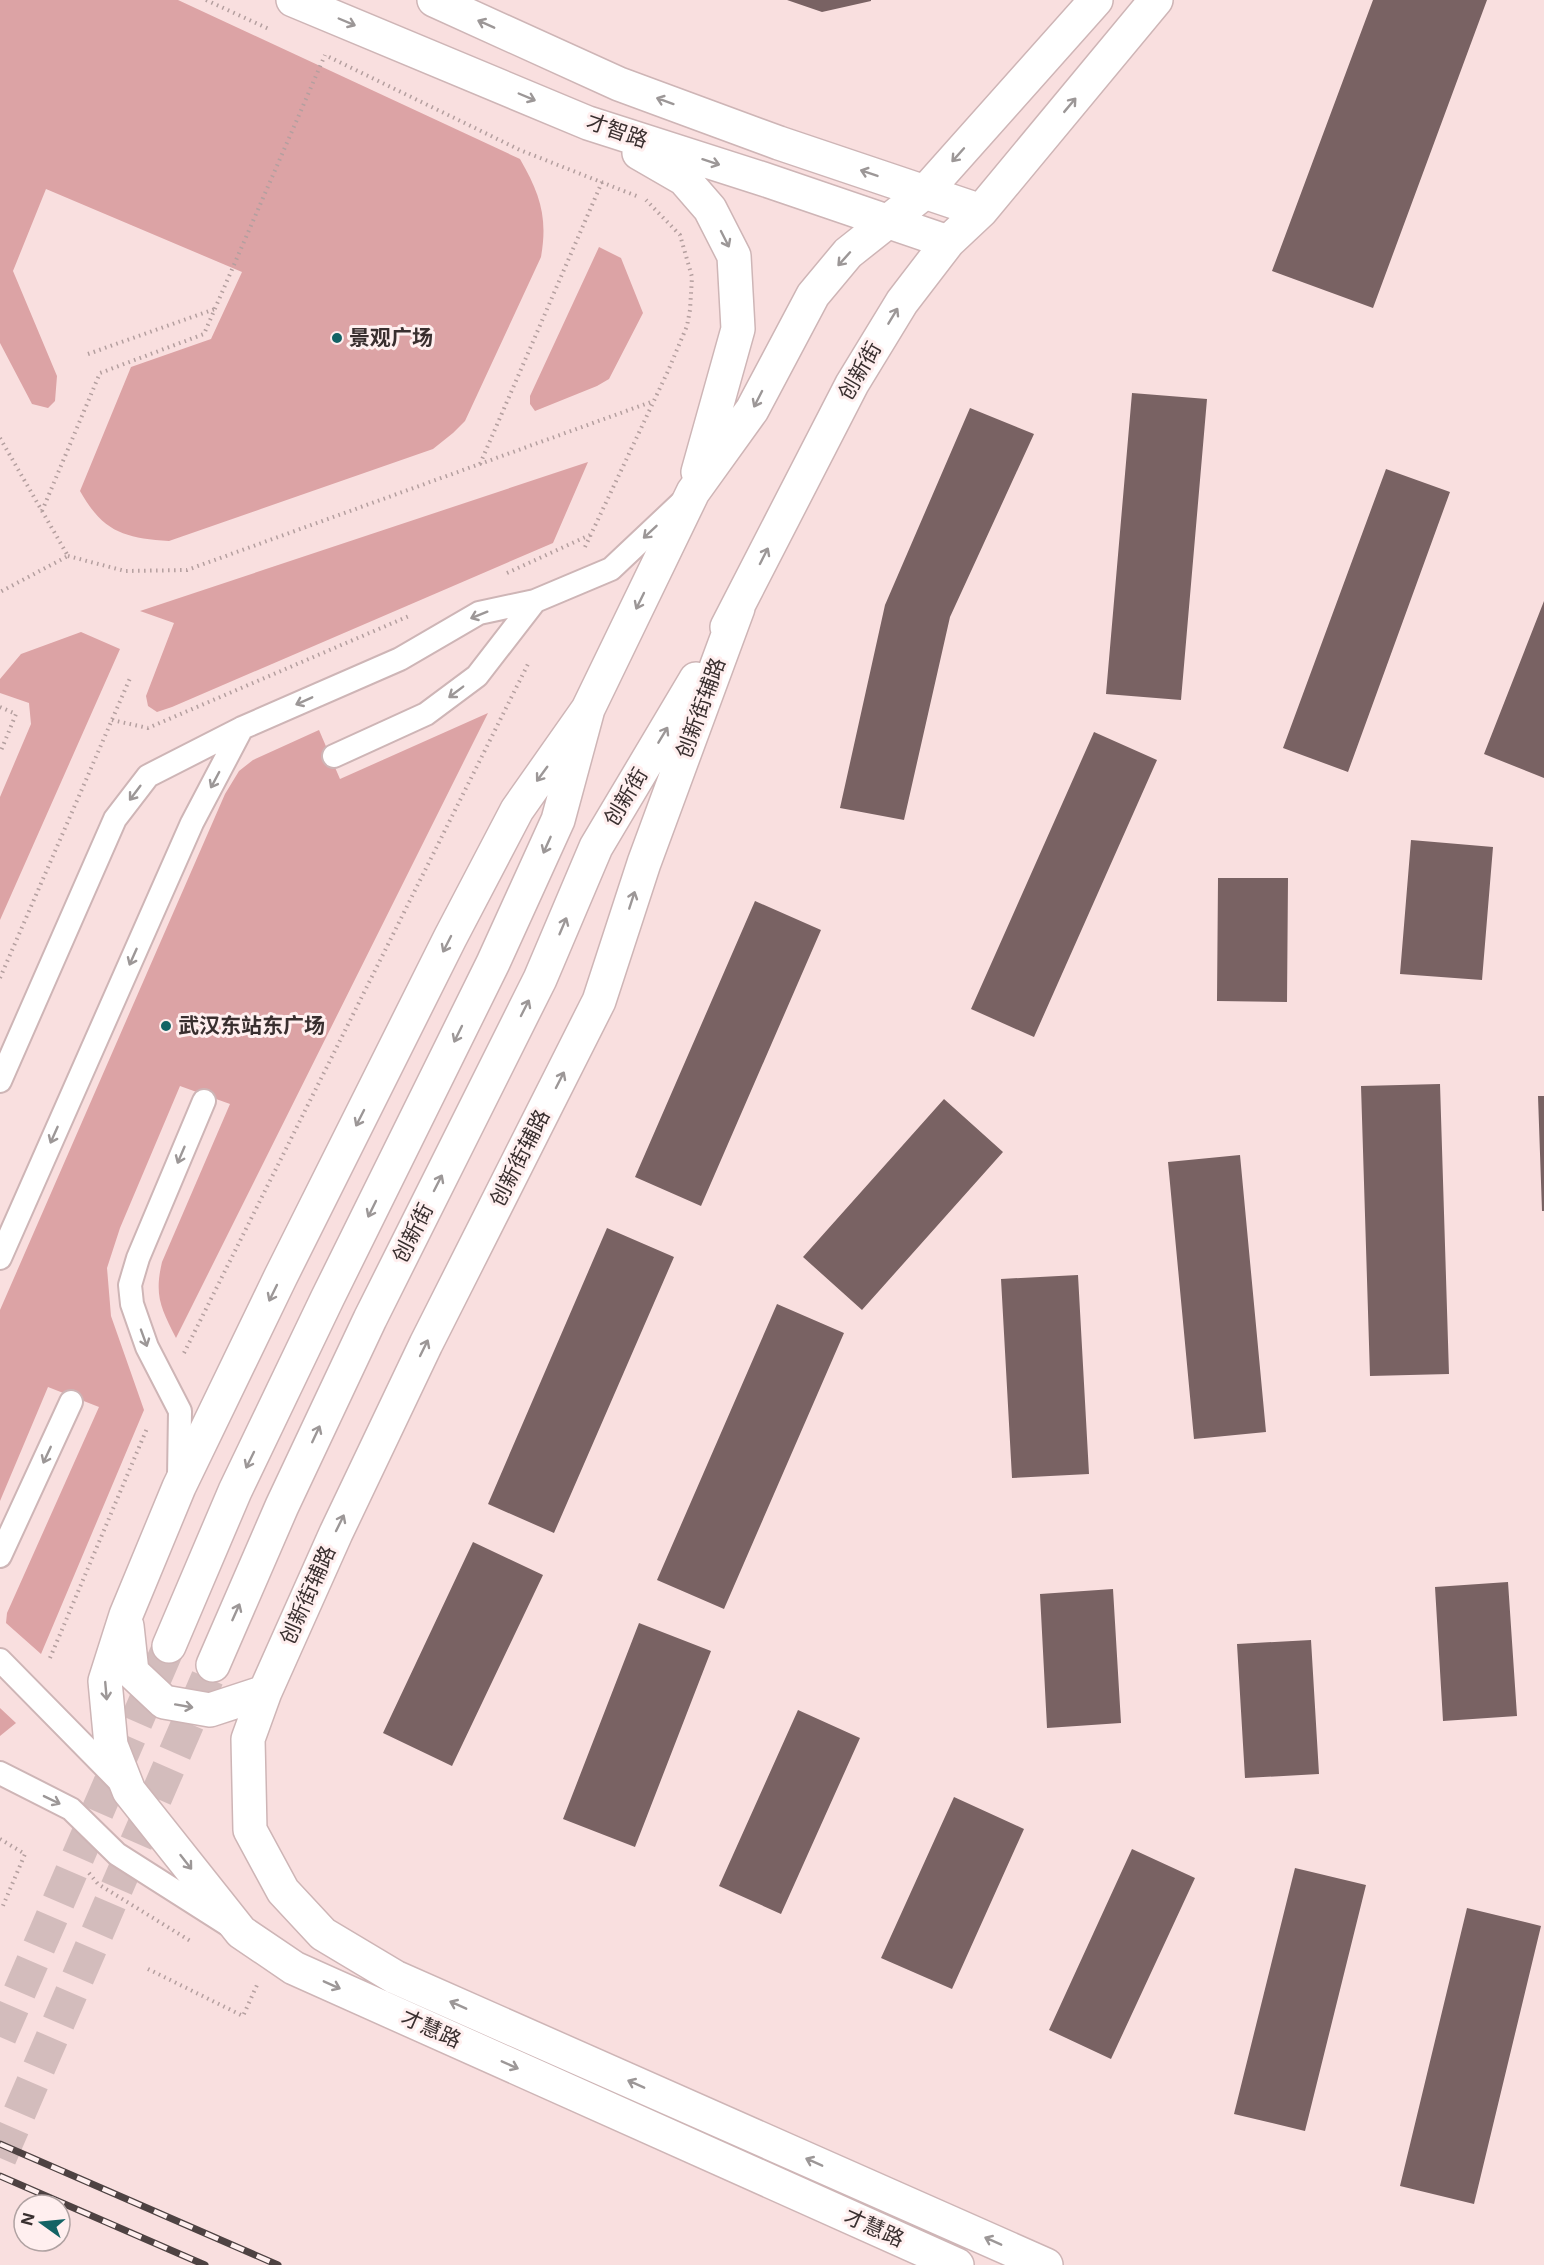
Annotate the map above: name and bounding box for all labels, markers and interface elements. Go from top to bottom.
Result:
one-way arrow [338,17,356,28]
one-way arrow [478,17,496,29]
one-way arrow [518,92,536,103]
one-way arrow [657,94,675,105]
one-way arrow [1063,97,1076,113]
street label: 才智路 [583,108,651,153]
one-way arrow [951,147,965,162]
one-way arrow [701,157,720,168]
one-way arrow [860,167,879,178]
one-way arrow [720,230,731,248]
one-way arrow [837,251,851,266]
one-way arrow [888,308,900,325]
place label: 景观广场 [349,325,433,350]
marker: 景观广场 [330,331,344,345]
street label: 创新街 [833,337,886,404]
one-way arrow [752,389,763,407]
one-way arrow [643,524,658,539]
one-way arrow [758,548,770,565]
one-way arrow [634,592,646,610]
one-way arrow [470,610,488,621]
street label: 创新街辅路 [671,654,730,761]
one-way arrow [448,685,464,698]
one-way arrow [295,696,314,707]
one-way arrow [657,727,669,744]
street label: 创新街 [599,763,653,830]
one-way arrow [536,765,548,782]
one-way arrow [208,771,220,789]
one-way arrow [129,785,141,801]
one-way arrow [540,836,552,854]
one-way arrow [628,891,639,910]
one-way arrow [558,917,569,935]
one-way arrow [441,934,452,952]
one-way arrow [127,947,138,966]
one-way arrow [520,1000,532,1018]
place label: 武汉东站东广场 [178,1013,325,1038]
marker: 武汉东站东广场 [159,1019,173,1033]
one-way arrow [452,1025,464,1043]
one-way arrow [554,1071,566,1089]
street label: 创新街辅路 [485,1105,555,1210]
one-way arrow [354,1109,365,1127]
one-way arrow [48,1126,59,1144]
one-way arrow [175,1145,186,1164]
one-way arrow [433,1174,444,1192]
street label: 创新街 [387,1199,438,1267]
one-way arrow [365,1200,377,1218]
one-way arrow [267,1283,278,1301]
one-way arrow [140,1328,151,1347]
one-way arrow [419,1339,431,1357]
one-way arrow [311,1425,323,1443]
one-way arrow [40,1446,52,1464]
one-way arrow [243,1451,255,1469]
one-way arrow [335,1515,347,1533]
street label: 创新街辅路 [275,1542,340,1648]
one-way arrow [231,1603,243,1621]
one-way arrow [101,1680,112,1700]
one-way arrow [173,1700,193,1711]
one-way arrow [43,1794,61,1806]
one-way arrow [179,1854,192,1870]
one-way arrow [323,1980,341,1991]
one-way arrow [449,1999,467,2010]
street label: 才慧路 [397,2004,465,2053]
one-way arrow [501,2059,519,2071]
one-way arrow [627,2077,645,2088]
one-way arrow [806,2156,824,2168]
north arrow [12,2193,72,2253]
street label: 才慧路 [840,2203,908,2252]
text: N [16,2211,39,2228]
one-way arrow [984,2235,1002,2247]

